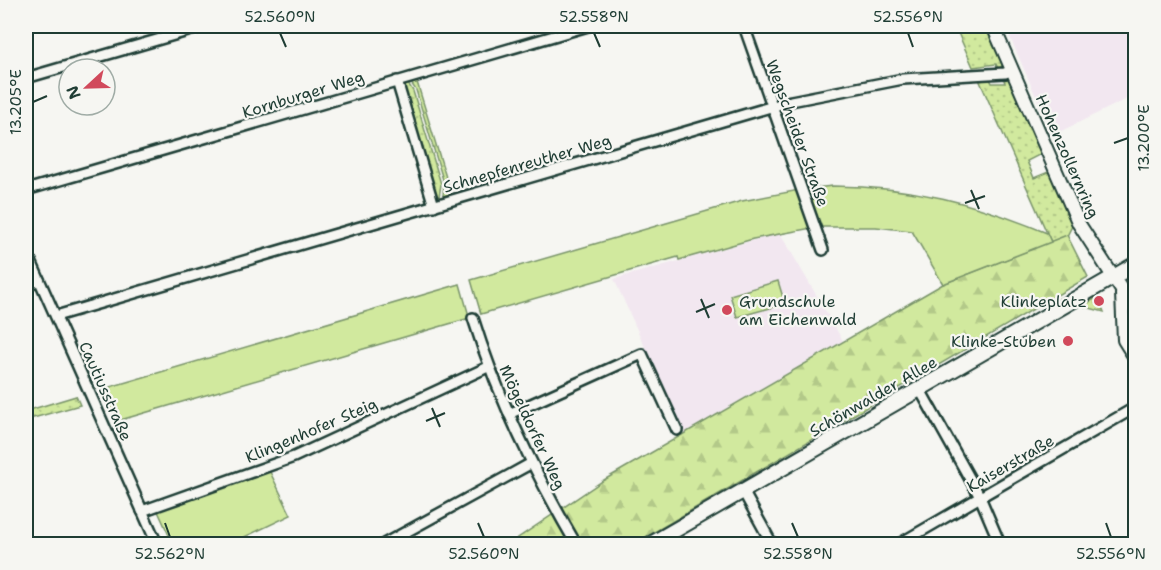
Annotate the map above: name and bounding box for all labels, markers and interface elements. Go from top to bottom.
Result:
text: 52.560°N [244,7,316,27]
text: 52.558°N [559,7,629,27]
text: 52.556°N [873,7,943,27]
north arrow [57,57,117,117]
street label: Wegscheider Straße [761,57,834,210]
street label: Kornburger Weg [240,66,367,123]
text: 13.205°E [6,69,26,135]
text: N [61,83,86,102]
street label: Hohenzollernring [1031,91,1104,222]
text: 13.200°E [1134,104,1154,172]
street label: Schnepfenreuther Weg [441,129,614,198]
place label: Grundschule am Eichenwald [739,291,857,330]
place label: Klinkeplatz [1001,291,1087,312]
marker: Klinkeplatz [1092,294,1106,308]
marker: Grundschule am Eichenwald [720,303,734,317]
place label: Klinke-Stuben [951,331,1056,352]
marker: Klinke-Stuben [1061,334,1075,348]
street label: Cautiusstraße [74,338,137,444]
street label: Schönwalder Allee [806,351,941,442]
street label: Mögeldorfer Weg [494,362,571,493]
street label: Klingenhofer Steig [242,393,381,468]
street label: Kaiserstraße [963,430,1058,497]
text: 52.562°N [135,544,205,564]
text: 52.560°N [448,544,520,564]
text: 52.558°N [763,544,833,564]
text: 52.556°N [1076,544,1146,564]

